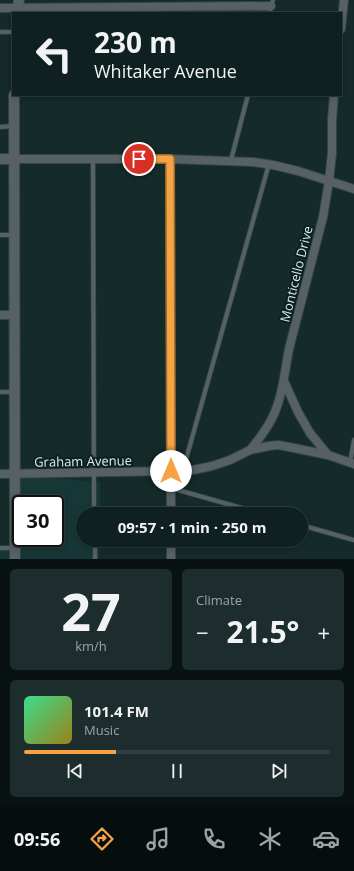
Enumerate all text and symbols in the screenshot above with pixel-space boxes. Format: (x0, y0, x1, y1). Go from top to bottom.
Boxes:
text: 230 m (94, 23, 177, 61)
icon: left (28, 28, 80, 80)
text: Whitaker Avenue (94, 59, 237, 83)
pin (122, 142, 156, 176)
icon: arrive (128, 148, 150, 170)
street label: Monticello Drive (275, 224, 317, 324)
position arrow (150, 450, 192, 492)
street label: Graham Avenue (34, 451, 132, 471)
speed limit sign: 30 (12, 495, 64, 547)
text: 09:57 · 1 min · 250 m (118, 517, 266, 537)
text: 27 (61, 575, 121, 646)
text: Climate (196, 591, 242, 609)
text: 21.5° (227, 611, 299, 652)
text: − (196, 617, 209, 647)
text: + (317, 617, 330, 647)
text: km/h (75, 637, 107, 655)
text: 101.4 FM (84, 701, 149, 721)
text: Music (84, 721, 119, 739)
icon: previous (64, 760, 86, 782)
icon: pause (166, 760, 188, 782)
icon: next (268, 760, 290, 782)
icon: directions (88, 825, 116, 853)
icon: music (144, 825, 172, 853)
icon: phone (200, 825, 228, 853)
icon: climate (256, 825, 284, 853)
icon: car (312, 825, 340, 853)
text: 09:56 (14, 827, 60, 851)

